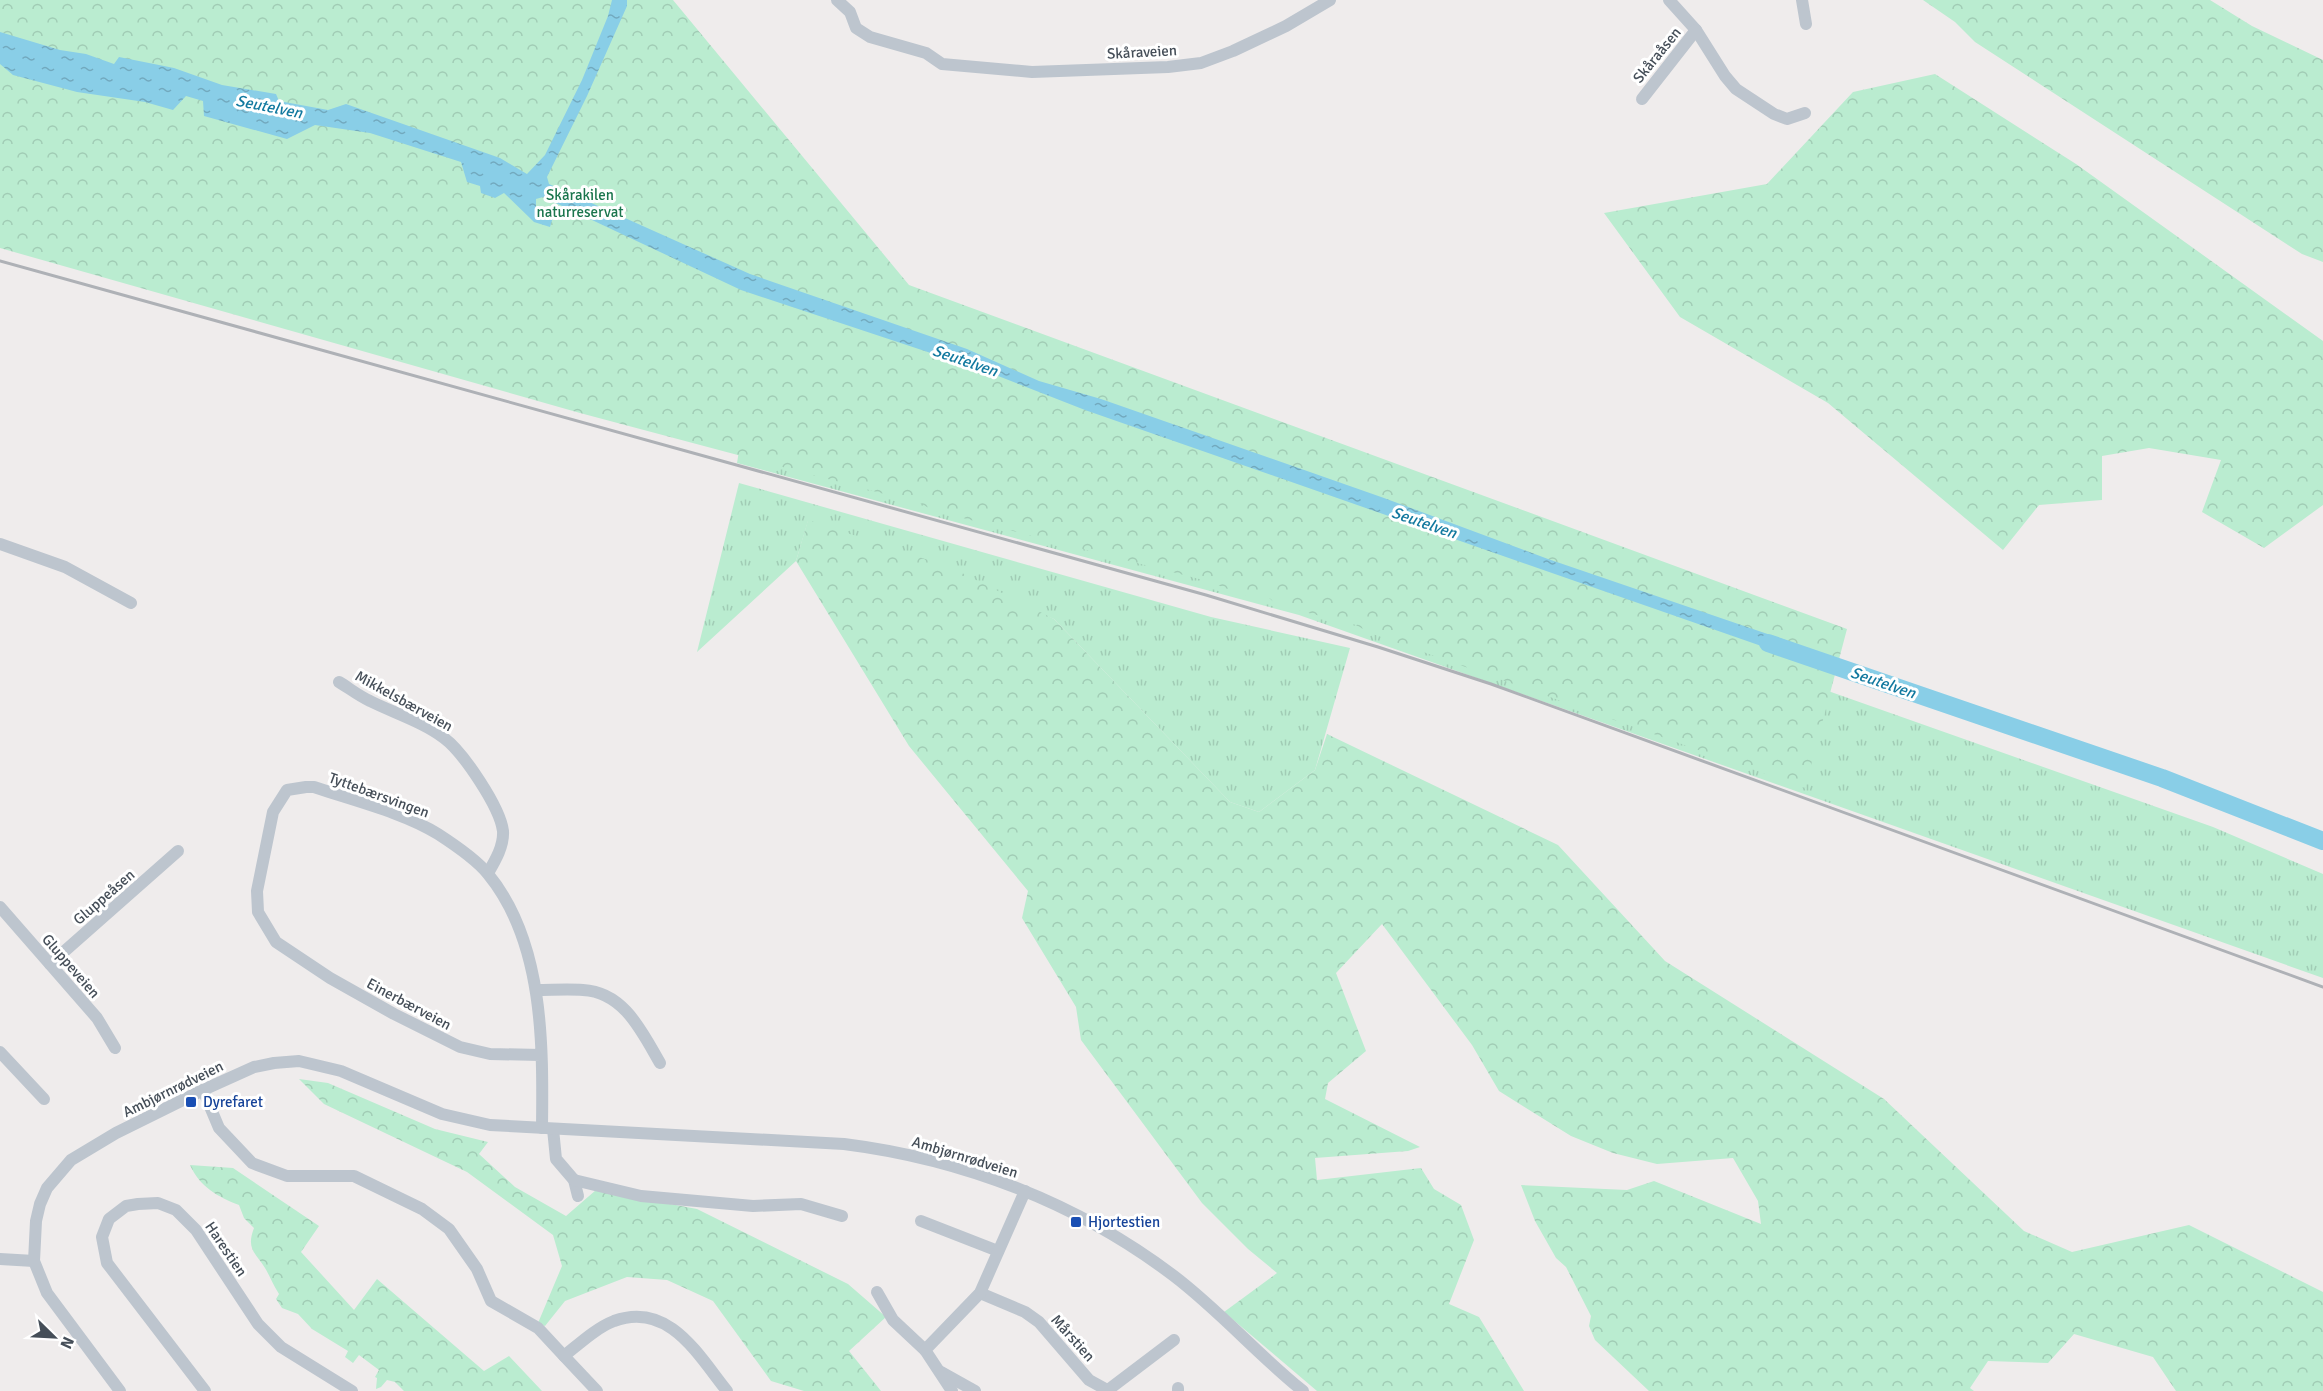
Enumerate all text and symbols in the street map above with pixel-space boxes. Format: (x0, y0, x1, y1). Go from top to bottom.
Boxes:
street label: Skåraåsen (1629, 24, 1685, 86)
street label: Skåraveien (1107, 41, 1177, 63)
water label: Seutelven (234, 91, 305, 123)
park label: Skårakilen naturreservat (537, 186, 623, 221)
water label: Seutelven (930, 341, 1001, 382)
water label: Seutelven (1389, 503, 1460, 544)
water label: Seutelven (1848, 663, 1919, 704)
street label: Mikkelsbærveien (352, 667, 456, 735)
street label: Tyttebærsvingen (326, 768, 432, 822)
street label: Gluppeåsen (70, 865, 138, 929)
street label: Gluppeveien (38, 930, 104, 1002)
street label: Einerbærveien (364, 974, 454, 1034)
street label: Ambjørnrødveien (120, 1057, 226, 1121)
place label: Dyrefaret (203, 1093, 263, 1111)
marker: Dyrefaret (184, 1095, 198, 1109)
street label: Ambjørnrødveien (910, 1132, 1020, 1182)
place label: Hjortestien (1088, 1213, 1160, 1231)
marker: Hjortestien (1069, 1215, 1083, 1229)
street label: Harestien (201, 1218, 251, 1280)
north arrow (24, 1307, 84, 1367)
street label: Mårstien (1047, 1311, 1099, 1365)
text: N (55, 1334, 78, 1352)

